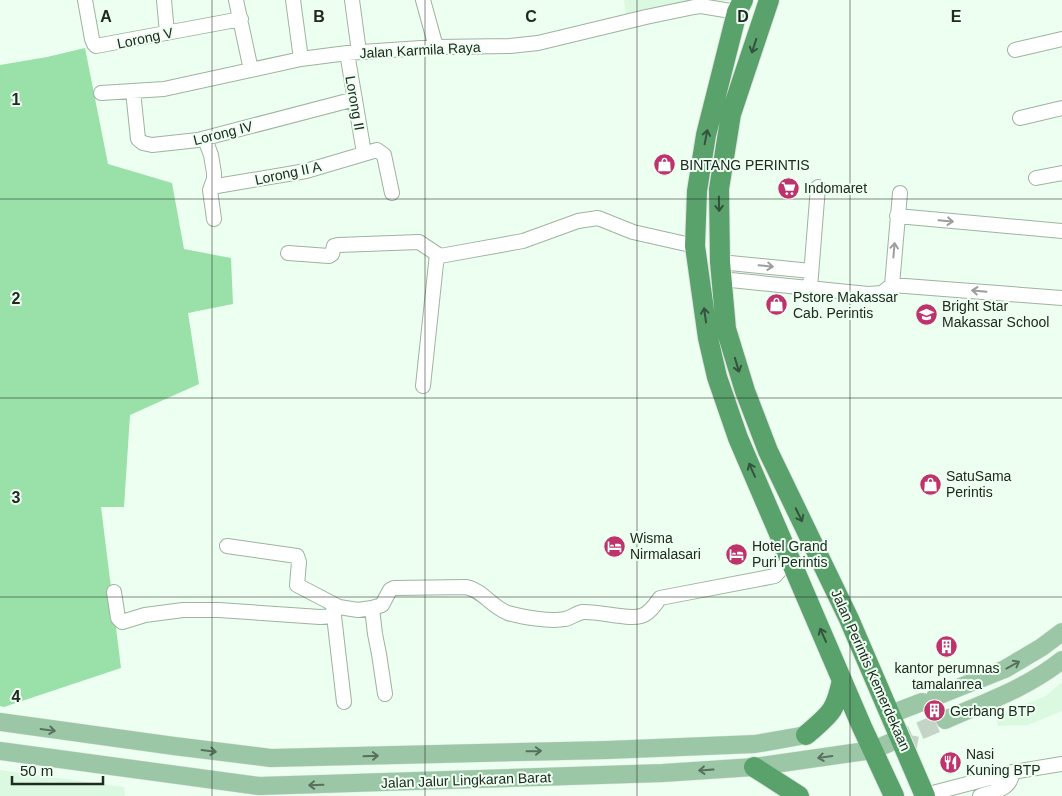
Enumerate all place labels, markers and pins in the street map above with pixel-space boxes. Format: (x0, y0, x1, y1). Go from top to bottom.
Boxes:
shop icon: BINTANG PERINTIS (652, 153, 676, 177)
place label: BINTANG PERINTIS (680, 157, 810, 173)
supermarket icon: Indomaret (776, 176, 800, 200)
place label: Indomaret (804, 180, 867, 196)
place label: Pstore Makassar Cab. Perintis (793, 289, 898, 321)
shop icon: Pstore Makassar Cab. Perintis (765, 293, 789, 317)
place label: Bright Star Makassar School (942, 298, 1049, 330)
school or university icon: Bright Star Makassar School (914, 302, 938, 326)
place label: SatuSama Perintis (946, 468, 1012, 500)
shop icon: SatuSama Perintis (918, 472, 942, 496)
place label: Wisma Nirmalasari (630, 530, 701, 562)
hotel icon: Wisma Nirmalasari (602, 534, 626, 558)
place label: Hotel Grand Puri Perintis (752, 538, 827, 570)
hotel icon: Hotel Grand Puri Perintis (724, 542, 748, 566)
building icon: kantor perumnas tamalanrea (935, 634, 959, 658)
place label: kantor perumnas tamalanrea (894, 660, 1000, 692)
building icon: Gerbang BTP (922, 699, 946, 723)
place label: Gerbang BTP (950, 703, 1036, 719)
place label: Nasi Kuning BTP (966, 746, 1041, 778)
restaurant icon: Nasi Kuning BTP (938, 750, 962, 774)

